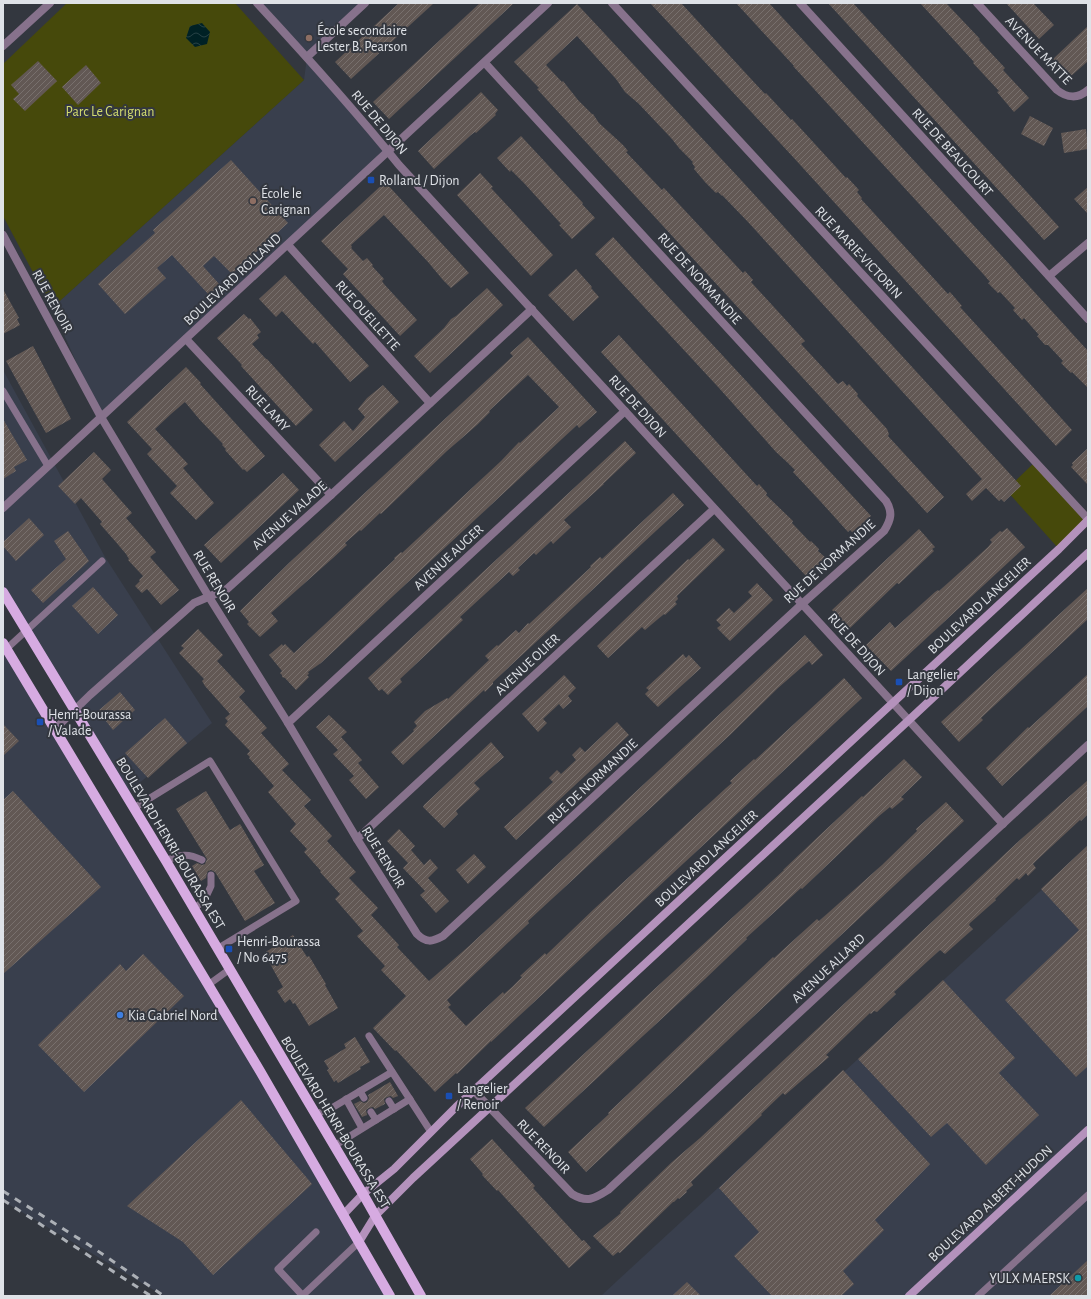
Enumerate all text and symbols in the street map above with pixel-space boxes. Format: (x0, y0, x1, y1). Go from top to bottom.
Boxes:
street label: AVENUE MATTE (1002, 14, 1074, 88)
place label: École secondaire Lester B. Pearson (317, 21, 407, 54)
marker: École secondaire Lester B. Pearson (304, 33, 314, 43)
street label: RUE DE DIJON (349, 88, 410, 157)
park label: Parc Le Carignan (66, 105, 154, 119)
street label: RUE DE BEAUCOURT (909, 106, 995, 200)
place label: Rolland / Dijon (379, 174, 460, 188)
marker: Rolland / Dijon (366, 175, 376, 185)
place label: École le Carignan (261, 184, 310, 217)
marker: École le Carignan (248, 196, 258, 206)
street label: RUE MARIE-VICTORIN (812, 204, 904, 301)
street label: RUE DE NORMANDIE (655, 230, 744, 327)
street label: BOULEVARD ROLLAND (181, 231, 284, 328)
street label: RUE RENOIR (29, 268, 75, 335)
street label: RUE OUELLETTE (332, 278, 402, 353)
street label: RUE DE DIJON (606, 373, 669, 441)
street label: RUE LAMY (242, 383, 292, 435)
street label: AVENUE VALADE (250, 479, 330, 553)
street label: RUE DE NORMANDIE (781, 517, 878, 606)
street label: AVENUE AUGER (411, 522, 486, 593)
street label: RUE RENOIR (190, 548, 238, 615)
street label: BOULEVARD LANGELIER (926, 554, 1034, 657)
street label: RUE DE DIJON (825, 611, 888, 679)
street label: AVENUE OLIER (493, 631, 563, 698)
place label: Langelier / Dijon (907, 668, 958, 698)
marker: Langelier / Dijon (894, 677, 904, 687)
place label: Henri-Bourassa / Valade (48, 708, 132, 738)
marker: Henri-Bourassa / Valade (35, 717, 45, 727)
street label: RUE DE NORMANDIE (545, 736, 641, 827)
street label: BOULEVARD HENRI-BOURASSA EST (113, 755, 227, 932)
street label: BOULEVARD LANGELIER (653, 807, 761, 910)
street label: RUE RENOIR (359, 824, 408, 891)
street label: AVENUE ALLARD (789, 931, 868, 1006)
place label: Henri-Bourassa / No 6475 (237, 935, 321, 965)
marker: Henri-Bourassa / No 6475 (224, 944, 234, 954)
place label: Kia Gabriel Nord (128, 1009, 218, 1023)
marker: Kia Gabriel Nord (115, 1010, 125, 1020)
street label: BOULEVARD HENRI-BOURASSA EST (278, 1034, 392, 1211)
place label: Langelier / Renoir (457, 1082, 508, 1112)
marker: Langelier / Renoir (444, 1091, 454, 1101)
street label: RUE RENOIR (514, 1117, 573, 1177)
street label: BOULEVARD ALBERT-HUDON (926, 1143, 1055, 1265)
place label: YULX MAERSK (989, 1272, 1070, 1286)
marker: YULX MAERSK (1073, 1273, 1083, 1283)

